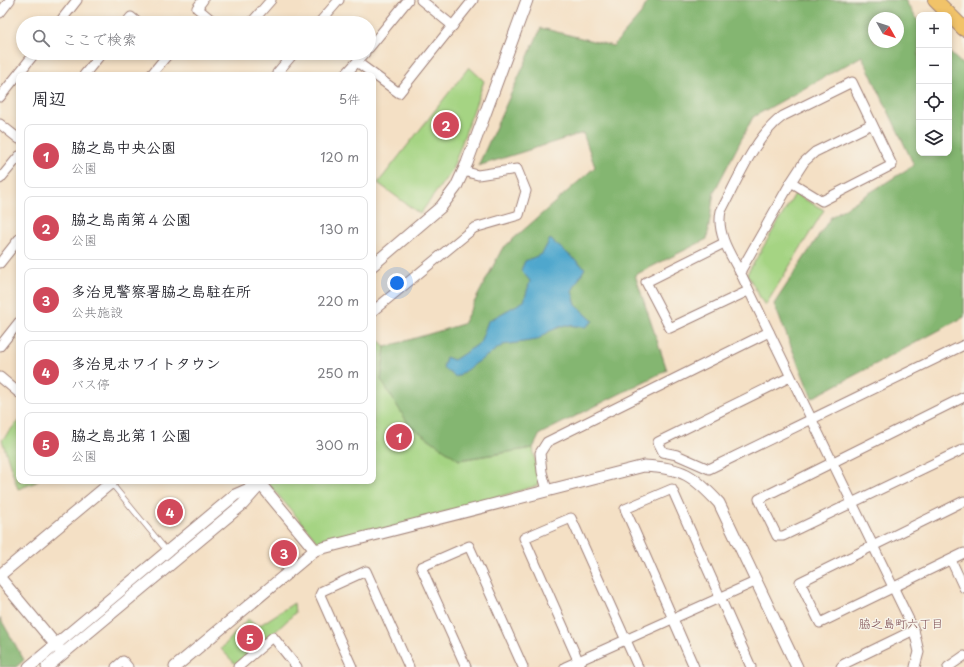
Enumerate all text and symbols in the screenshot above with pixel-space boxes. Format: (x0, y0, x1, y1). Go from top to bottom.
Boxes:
north arrow (868, 12, 904, 48)
map controls (916, 12, 952, 156)
button: + (916, 12, 952, 48)
search box (16, 16, 376, 60)
icon: search (30, 27, 52, 49)
text: ここで検索 (62, 27, 137, 50)
button: − (916, 48, 952, 84)
button: locate (916, 84, 952, 120)
text: 周辺 (32, 85, 66, 111)
text: 5件 (339, 89, 360, 108)
pin: 2 (433, 110, 459, 140)
button: layers (916, 120, 952, 156)
text: 脇之島中央公園 (71, 135, 176, 158)
text: 1 (43, 147, 49, 166)
text: 120 m (320, 147, 359, 166)
text: 公園 (71, 158, 97, 177)
text: 脇之島南第４公園 (71, 207, 191, 230)
text: 2 (41, 219, 51, 238)
text: 130 m (320, 219, 359, 238)
text: 公園 (71, 230, 97, 249)
your location (387, 273, 407, 293)
text: 多治見警察署脇之島駐在所 (71, 279, 251, 302)
text: 3 (42, 291, 50, 310)
text: 220 m (317, 291, 359, 310)
text: 公共施設 (71, 302, 123, 321)
text: 多治見ホワイトタウン (71, 351, 221, 374)
text: 4 (42, 363, 50, 382)
text: 250 m (317, 363, 359, 382)
text: バス停 (71, 374, 110, 393)
pin: 1 (386, 422, 412, 452)
text: 脇之島北第１公園 (71, 423, 191, 446)
text: 5 (42, 435, 50, 454)
text: 300 m (315, 435, 359, 454)
text: 公園 (71, 446, 97, 465)
pin: 4 (157, 497, 183, 527)
pin: 3 (271, 538, 297, 568)
district label: 脇之島町六丁目 (859, 614, 943, 632)
pin: 5 (237, 623, 263, 653)

